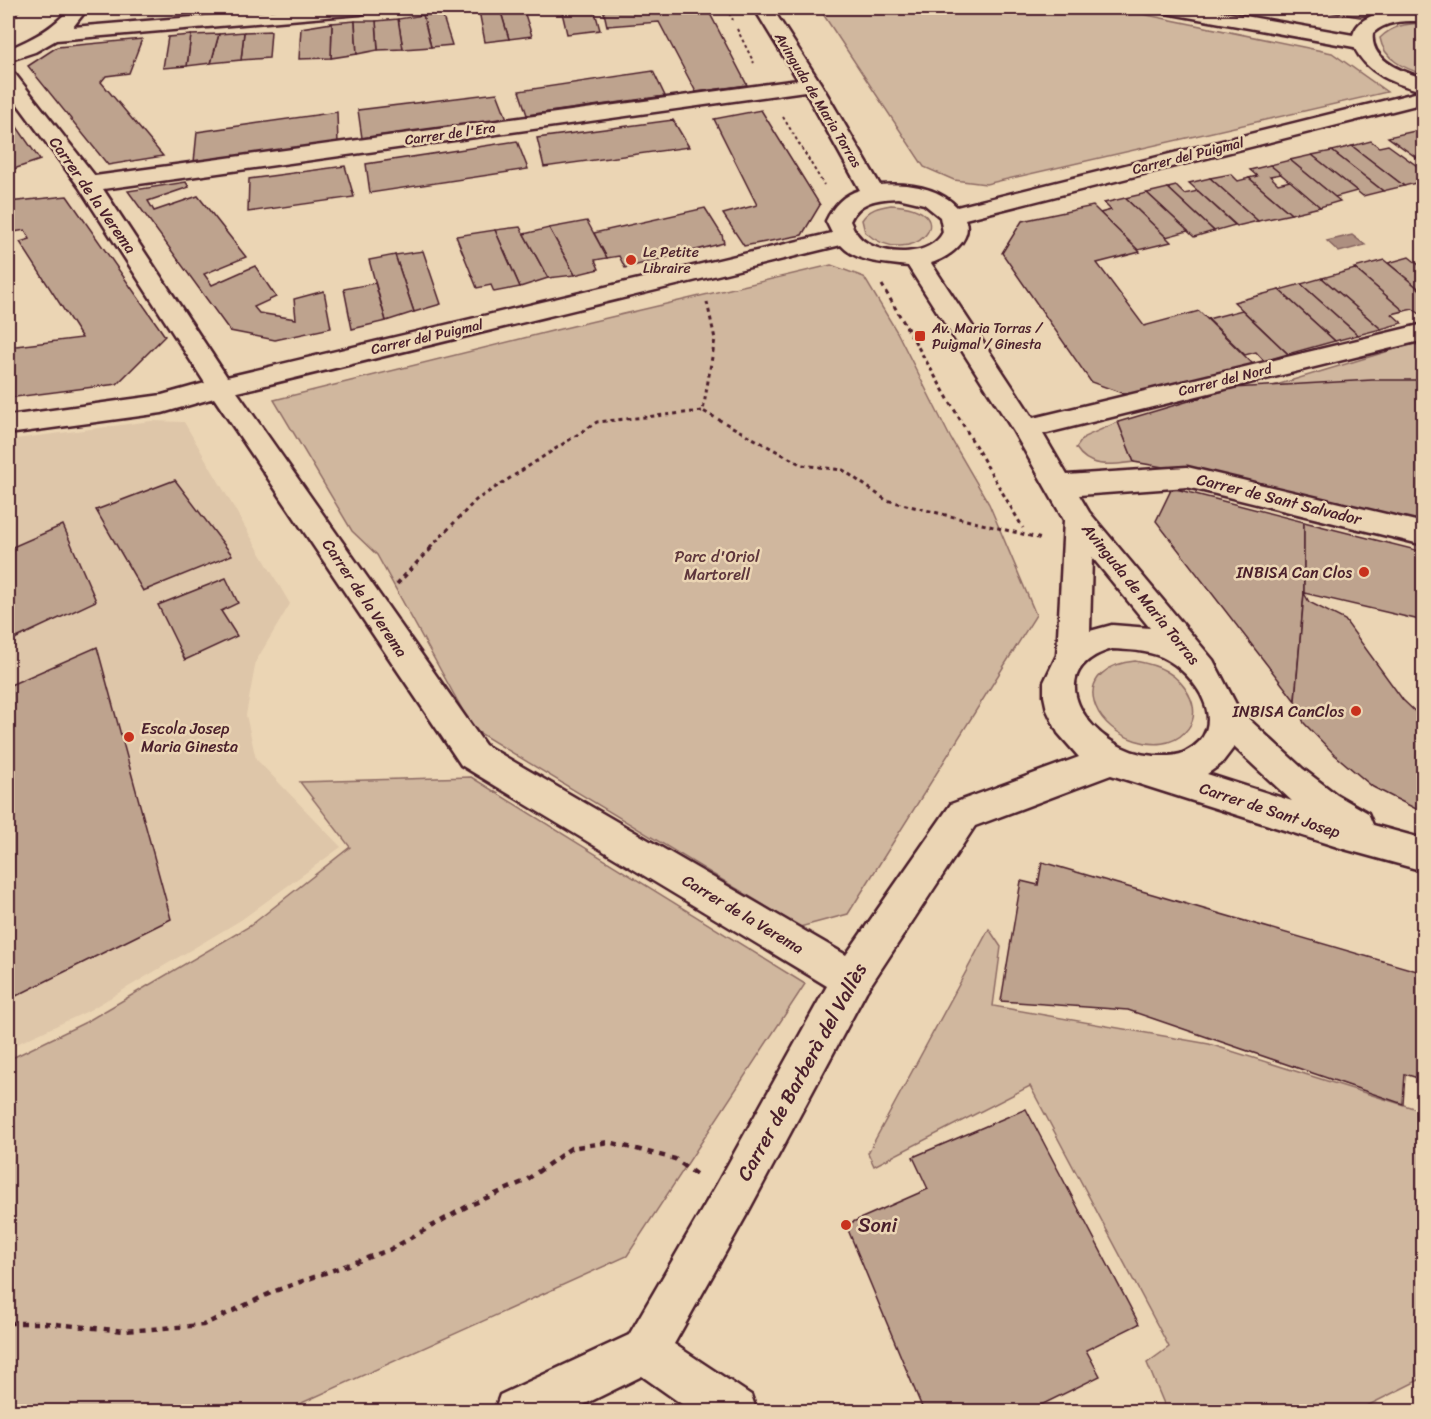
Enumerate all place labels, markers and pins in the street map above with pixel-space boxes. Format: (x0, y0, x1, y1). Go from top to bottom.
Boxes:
place label: Le Petite Libraire (643, 240, 699, 281)
marker: Le Petite Libraire (624, 253, 638, 267)
place label: Av. Maria Torras / Puigmal / Ginesta (931, 316, 1044, 357)
marker: Av. Maria Torras / Puigmal / Ginesta (913, 329, 927, 343)
place label: INBISA Can Clos (1235, 558, 1352, 587)
marker: INBISA Can Clos (1357, 565, 1371, 579)
place label: INBISA CanClos (1231, 697, 1344, 726)
marker: INBISA CanClos (1349, 704, 1363, 718)
place label: Escola Josep Maria Ginesta (141, 714, 238, 761)
marker: Escola Josep Maria Ginesta (122, 730, 136, 744)
place label: Soni (858, 1208, 898, 1243)
marker: Soni (839, 1218, 853, 1232)

